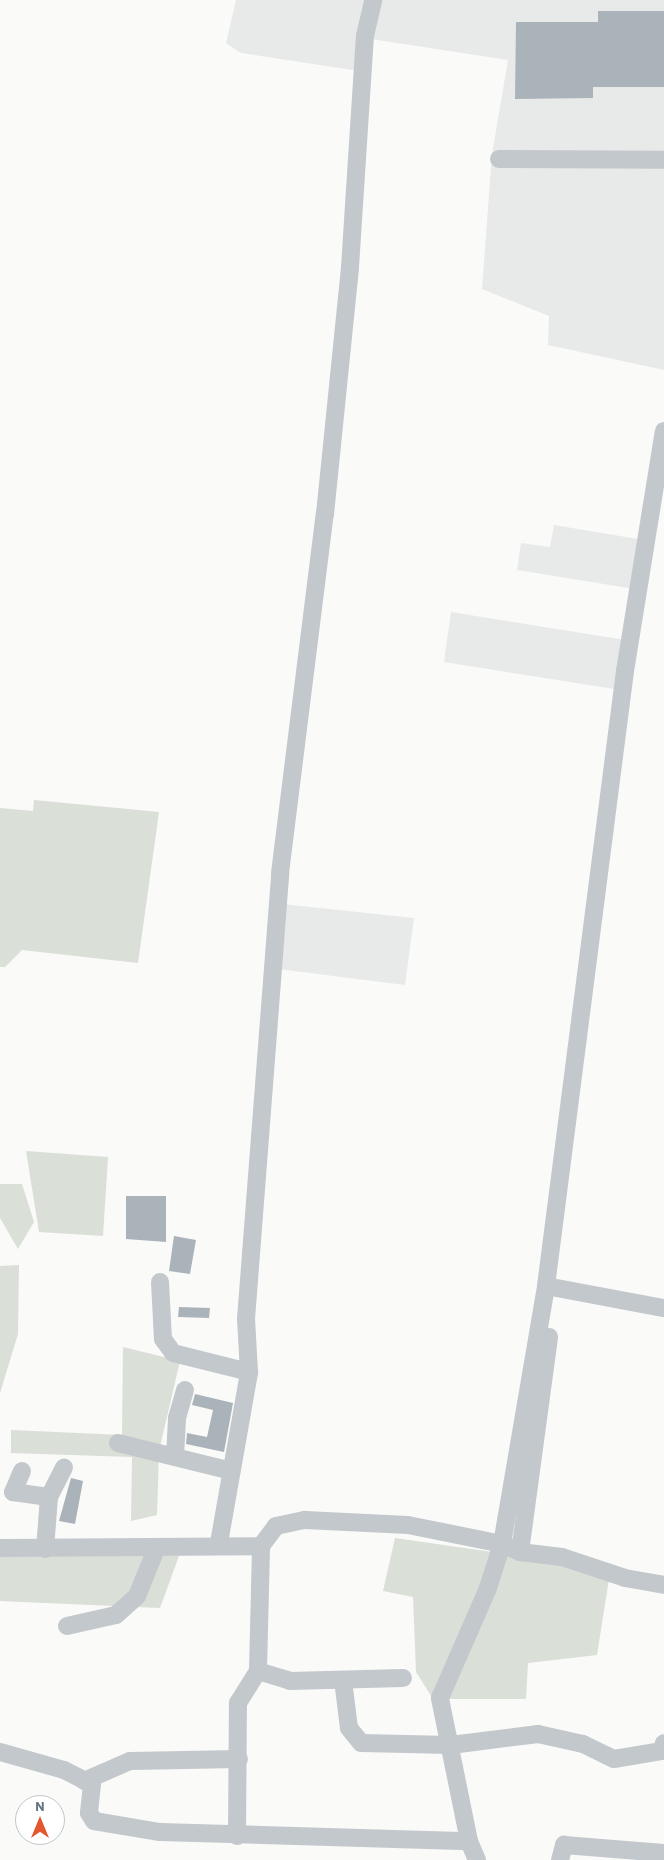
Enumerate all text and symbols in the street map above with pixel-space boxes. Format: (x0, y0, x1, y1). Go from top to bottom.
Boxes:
north arrow (15, 1795, 65, 1845)
text: N (35, 1797, 45, 1814)

